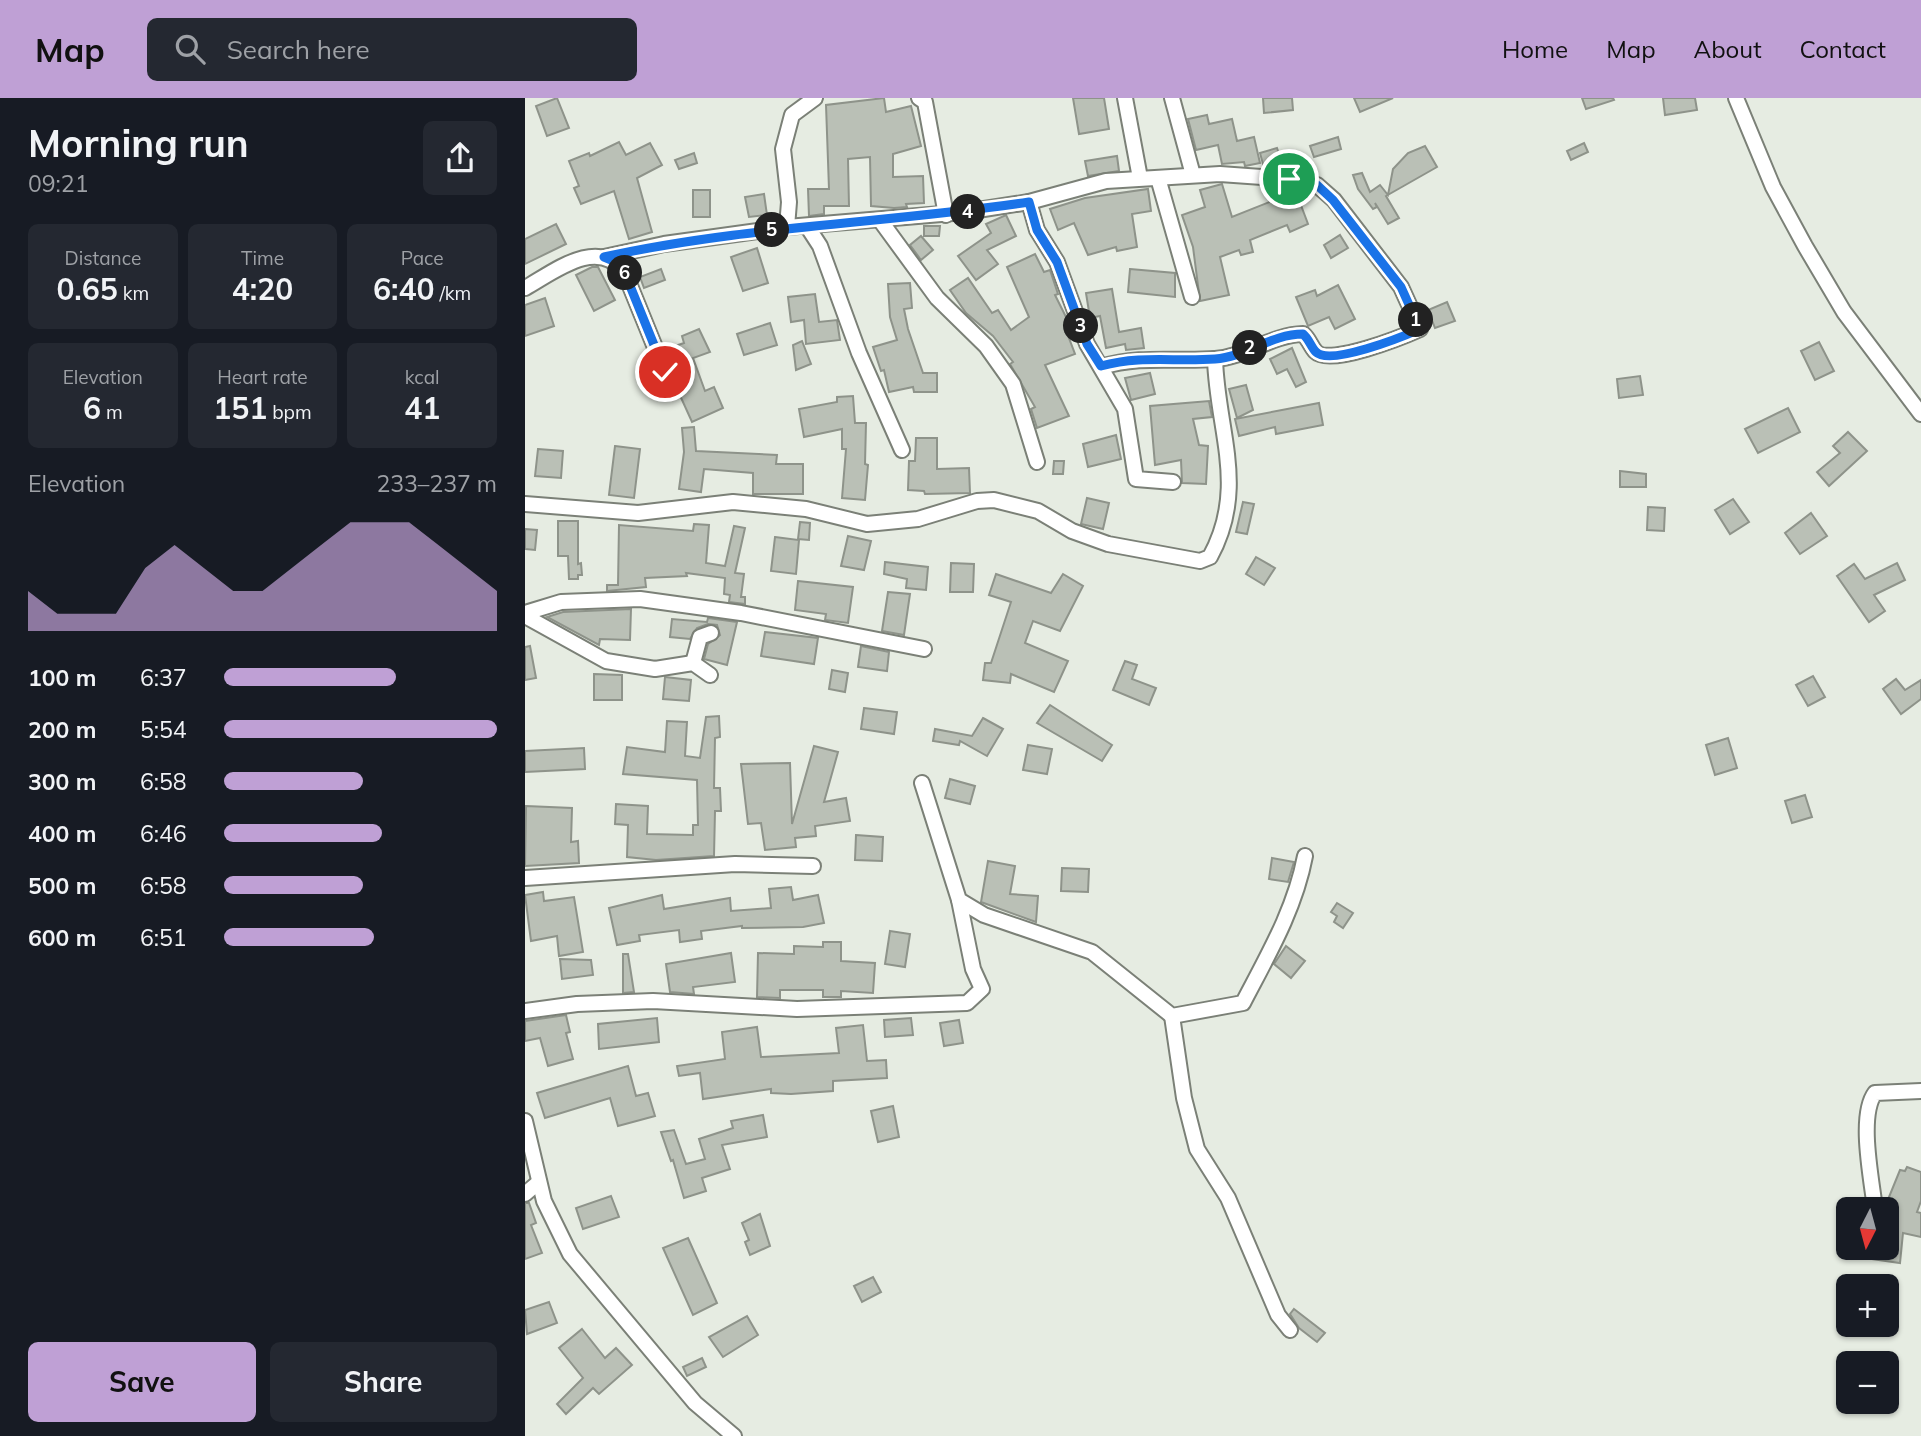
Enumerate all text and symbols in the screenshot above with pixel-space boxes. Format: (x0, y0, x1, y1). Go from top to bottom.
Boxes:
search box (147, 18, 637, 81)
text: Map (35, 29, 105, 70)
icon: search (171, 30, 209, 68)
text: Search here (227, 33, 370, 66)
text: Home (1502, 34, 1568, 64)
text: Map (1606, 34, 1656, 64)
text: About (1694, 34, 1762, 64)
text: Contact (1800, 34, 1886, 64)
text: Morning run (28, 119, 249, 167)
button: share (423, 121, 497, 195)
pin (1259, 149, 1319, 209)
icon: arrive (1270, 160, 1308, 198)
text: 09:21 (28, 169, 88, 198)
pin: 4 (951, 194, 985, 230)
text: 4 (962, 199, 973, 223)
pin: 5 (755, 212, 789, 248)
text: 5 (766, 217, 777, 241)
text: Distance (64, 246, 141, 270)
text: Time (241, 246, 284, 270)
text: Pace (401, 246, 444, 270)
pin: 6 (607, 256, 643, 290)
text: 6 (619, 260, 630, 284)
text: 0.65 (56, 270, 118, 308)
text: 4:20 (232, 270, 293, 308)
text: 6:40 (373, 270, 434, 308)
text: km (118, 281, 149, 305)
text: /km (434, 281, 471, 305)
pin: 1 (1399, 302, 1433, 338)
text: 1 (1410, 307, 1421, 331)
pin: 3 (1063, 308, 1099, 344)
text: 3 (1075, 313, 1086, 337)
pin: 2 (1233, 330, 1267, 366)
text: 2 (1244, 335, 1255, 359)
pin (635, 342, 695, 402)
icon: check (646, 353, 684, 391)
text: Elevation (63, 365, 143, 389)
text: Heart rate (217, 365, 308, 389)
text: kcal (405, 365, 440, 389)
text: 6 (83, 389, 101, 427)
text: 151 (213, 389, 267, 427)
text: 41 (404, 389, 440, 427)
text: m (101, 400, 123, 424)
text: bpm (267, 400, 312, 424)
text: Elevation (28, 469, 125, 498)
text: 233–237 m (376, 469, 497, 498)
text: 100 m (28, 663, 96, 692)
text: 6:37 (140, 663, 187, 692)
text: 200 m (28, 715, 96, 744)
text: 5:54 (140, 715, 187, 744)
text: 300 m (28, 767, 96, 796)
text: 6:58 (140, 767, 187, 796)
text: 400 m (28, 819, 96, 848)
text: 6:46 (140, 819, 187, 848)
text: 500 m (28, 871, 96, 900)
text: 6:58 (140, 871, 187, 900)
text: 600 m (28, 923, 96, 952)
text: 6:51 (140, 923, 187, 952)
north arrow (1836, 1197, 1899, 1260)
map controls (1836, 1197, 1899, 1414)
button: + (1836, 1274, 1899, 1337)
button: Save (28, 1342, 256, 1422)
button: Share (270, 1342, 497, 1422)
button: − (1836, 1351, 1899, 1414)

